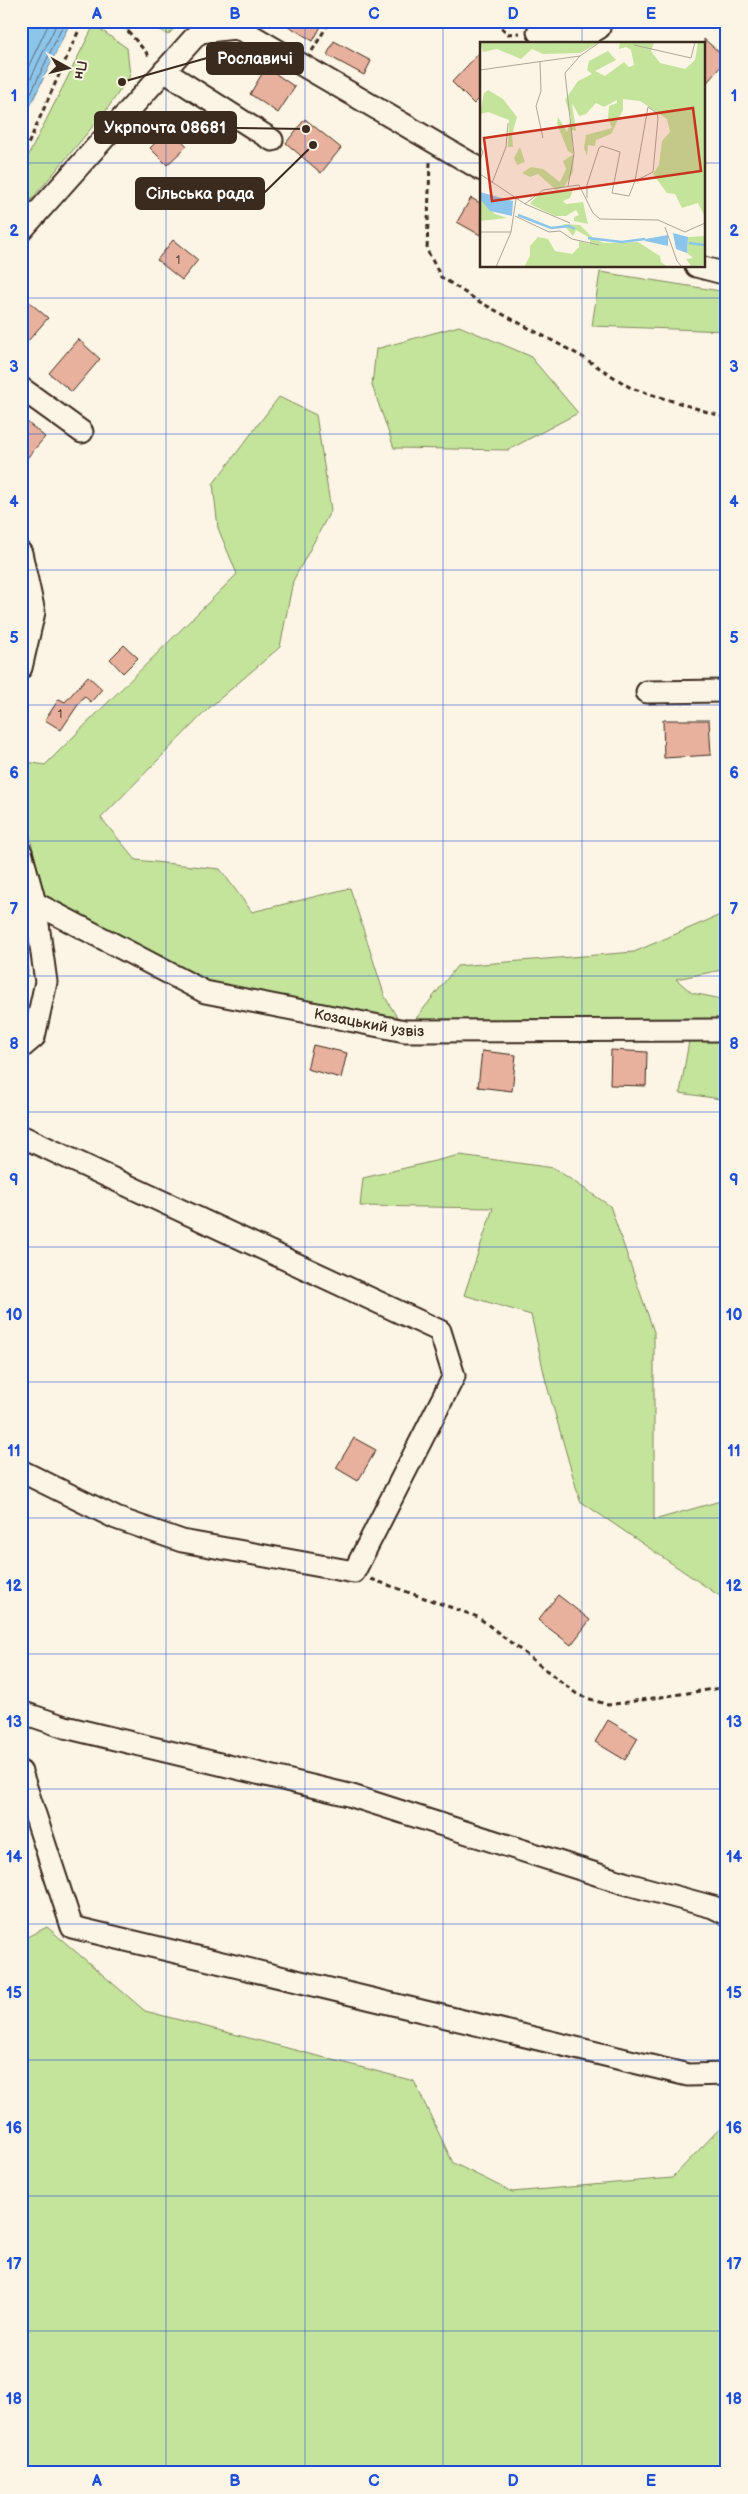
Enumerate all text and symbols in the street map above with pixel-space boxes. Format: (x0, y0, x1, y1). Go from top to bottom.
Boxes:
text: A (91, 5, 102, 24)
text: B (229, 5, 241, 24)
text: C (368, 5, 380, 24)
text: D (507, 5, 519, 24)
text: E (646, 5, 656, 24)
north arrow (42, 42, 92, 92)
inset map (480, 42, 706, 268)
callout: Рославичі (207, 43, 303, 74)
text: Рославичі (217, 50, 293, 69)
text: Пн (71, 59, 90, 80)
text: 1 (11, 87, 17, 106)
text: 1 (731, 87, 737, 106)
callout: Укрпочта 08681 (95, 112, 236, 143)
text: Укрпочта 08681 (104, 119, 226, 138)
callout: Сільська рада (136, 178, 264, 209)
text: Сільська рада (146, 185, 255, 204)
text: 2 (9, 222, 19, 241)
text: 2 (729, 222, 739, 241)
house number: 1 (176, 253, 180, 268)
text: 3 (9, 358, 19, 377)
text: 3 (729, 358, 739, 377)
text: 4 (9, 493, 19, 512)
text: 4 (729, 493, 739, 512)
text: 5 (9, 629, 19, 648)
text: 5 (729, 629, 739, 648)
house number: 1 (58, 707, 62, 722)
text: 6 (9, 764, 19, 783)
text: 6 (729, 764, 739, 783)
text: 7 (10, 900, 19, 919)
text: 7 (730, 900, 739, 919)
street label: Козацький узвіз (312, 1004, 424, 1040)
text: 8 (9, 1035, 19, 1054)
text: 8 (729, 1035, 739, 1054)
text: 9 (9, 1171, 19, 1190)
text: 9 (729, 1171, 739, 1190)
text: 10 (6, 1306, 22, 1325)
text: 10 (726, 1306, 742, 1325)
text: 11 (7, 1442, 21, 1461)
text: 11 (727, 1442, 741, 1461)
text: 12 (6, 1577, 23, 1596)
text: 12 (726, 1577, 743, 1596)
text: 13 (6, 1713, 22, 1732)
text: 13 (726, 1713, 742, 1732)
text: 14 (6, 1848, 23, 1867)
text: 14 (726, 1848, 743, 1867)
text: 15 (6, 1984, 22, 2003)
text: 15 (726, 1984, 742, 2003)
text: 16 (6, 2119, 23, 2138)
text: 16 (726, 2119, 743, 2138)
text: 17 (6, 2255, 22, 2274)
text: 17 (726, 2255, 742, 2274)
text: 18 (6, 2390, 22, 2409)
text: 18 (726, 2390, 742, 2409)
text: A (91, 2472, 102, 2491)
text: B (229, 2472, 241, 2491)
text: C (368, 2472, 380, 2491)
text: D (507, 2472, 519, 2491)
text: E (646, 2472, 656, 2491)

